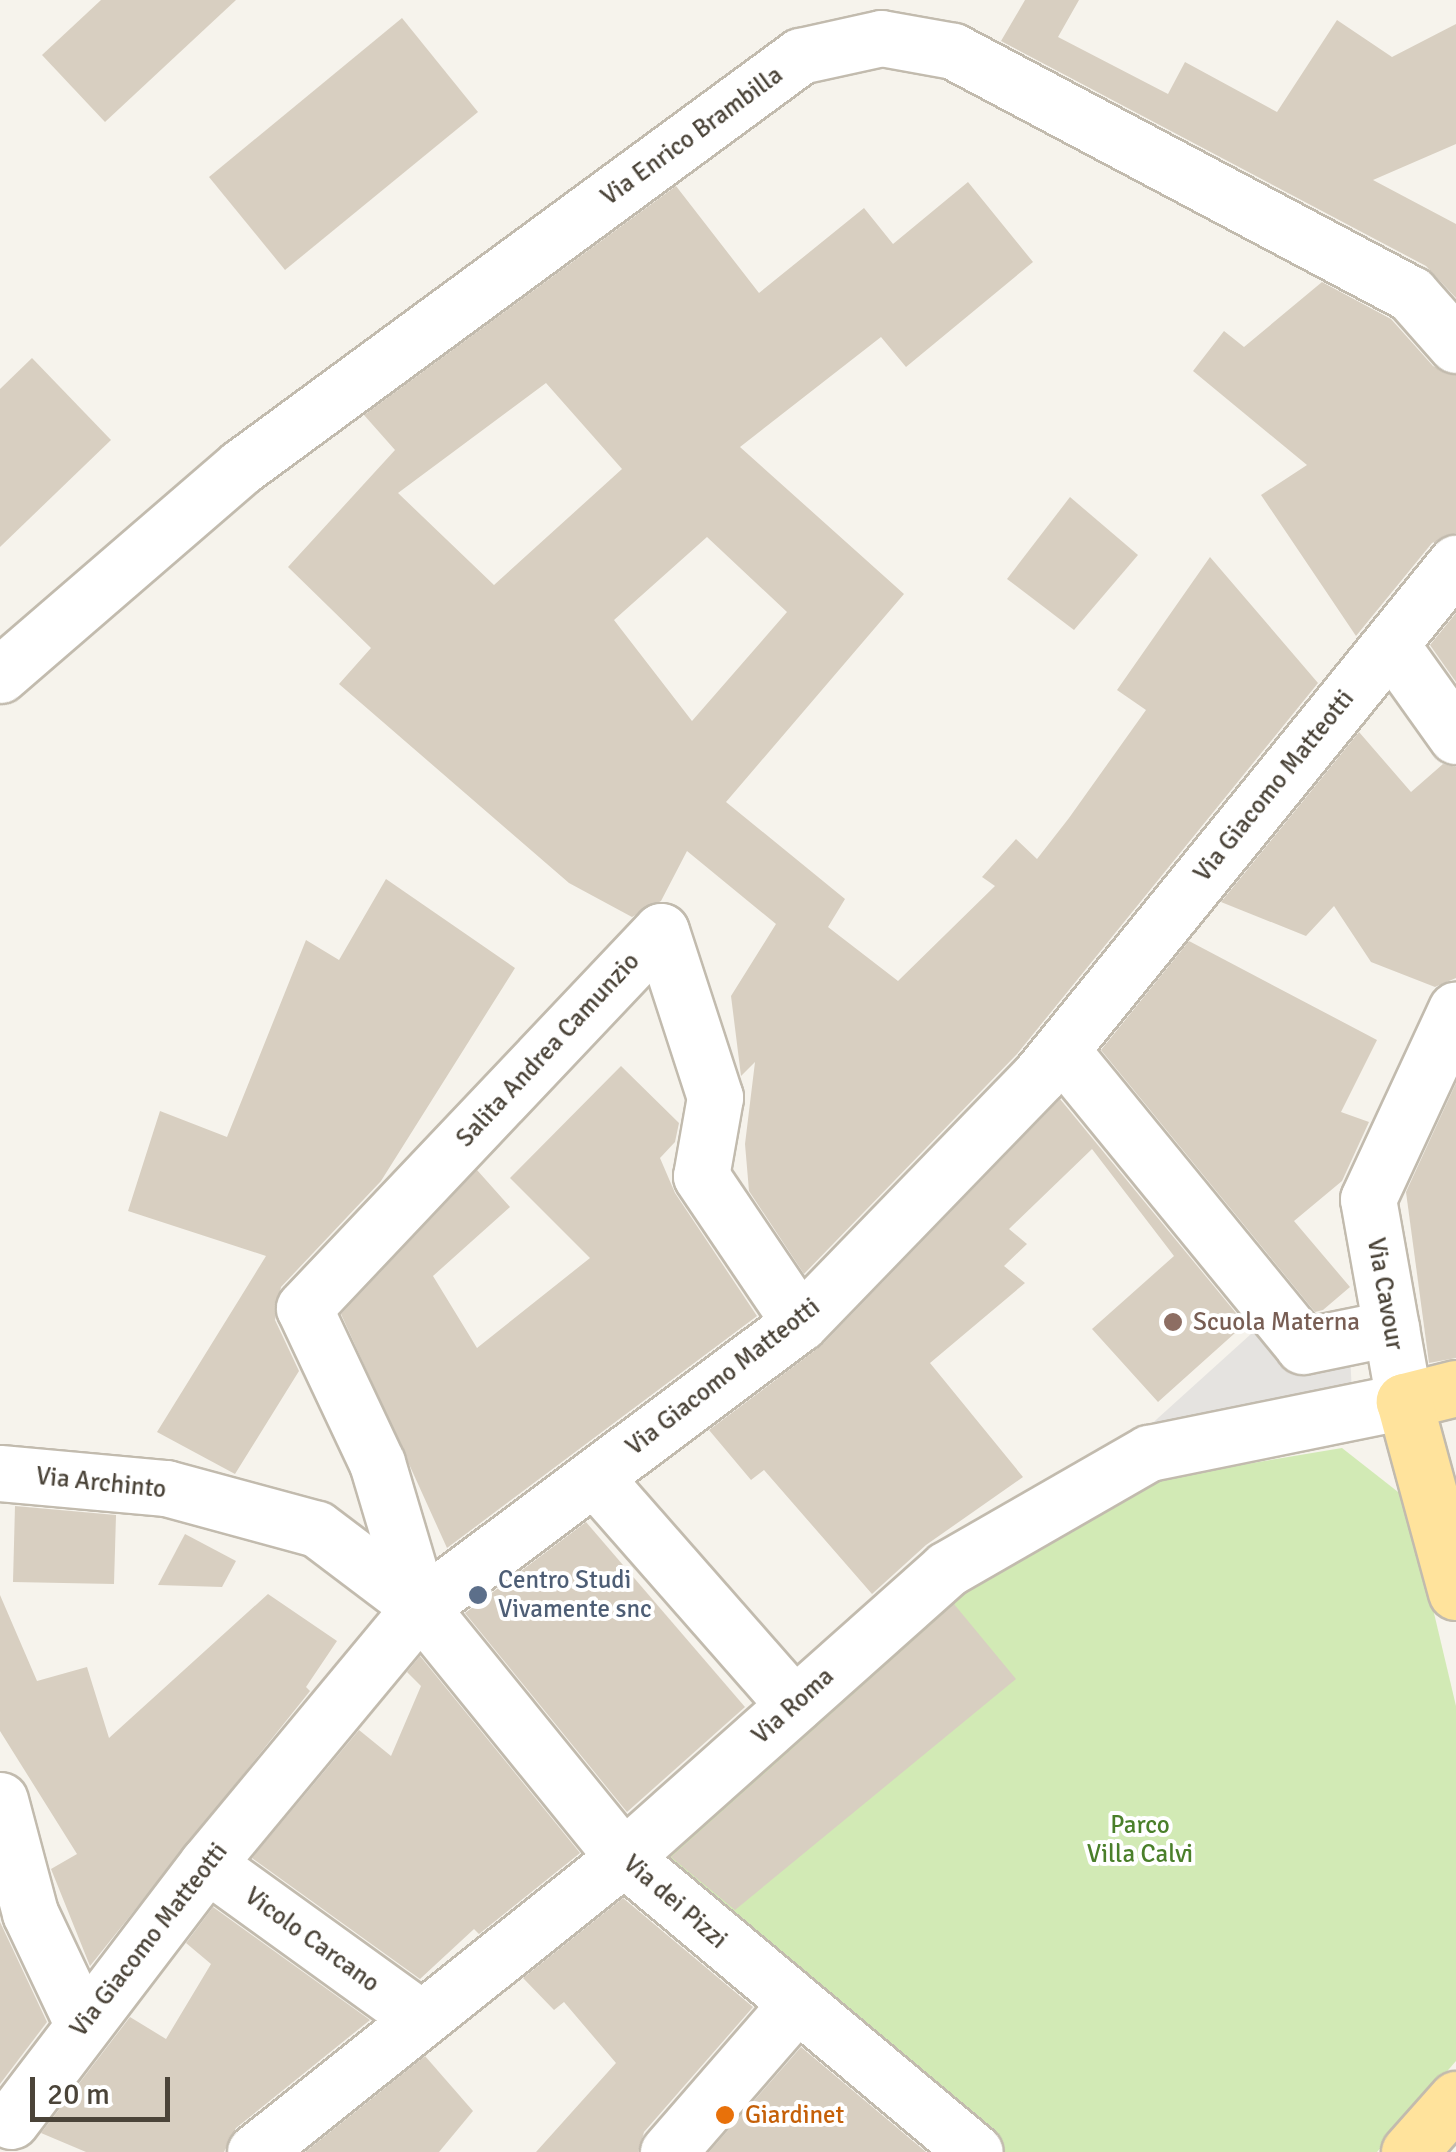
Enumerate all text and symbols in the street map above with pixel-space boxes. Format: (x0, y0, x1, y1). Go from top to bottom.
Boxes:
street label: Via Enrico Brambilla (595, 60, 789, 212)
street label: Via Giacomo Matteotti (1188, 684, 1360, 888)
street label: Salita Andrea Camunzio (450, 947, 646, 1153)
street label: Via Cavour (1360, 1236, 1410, 1352)
street label: Via Giacomo Matteotti (620, 1292, 826, 1462)
place label: Scuola Materna (1193, 1307, 1360, 1337)
marker: Scuola Materna (1162, 1311, 1184, 1333)
street label: Via Archinto (34, 1461, 168, 1505)
place label: Centro Studi Vivamente snc (498, 1566, 652, 1625)
marker: Centro Studi Vivamente snc (467, 1584, 489, 1606)
street label: Via Roma (746, 1662, 840, 1750)
park label: Parco Villa Calvi (1087, 1811, 1193, 1870)
street label: Via Giacomo Matteotti (64, 1837, 234, 2043)
street label: Via dei Pizzi (617, 1849, 733, 1955)
street label: Vicolo Carcano (239, 1881, 385, 1999)
scale bar (35, 2057, 175, 2119)
text: 20 m (47, 2076, 110, 2113)
place label: Giardinet (745, 2100, 844, 2130)
marker: Giardinet (714, 2104, 736, 2126)

